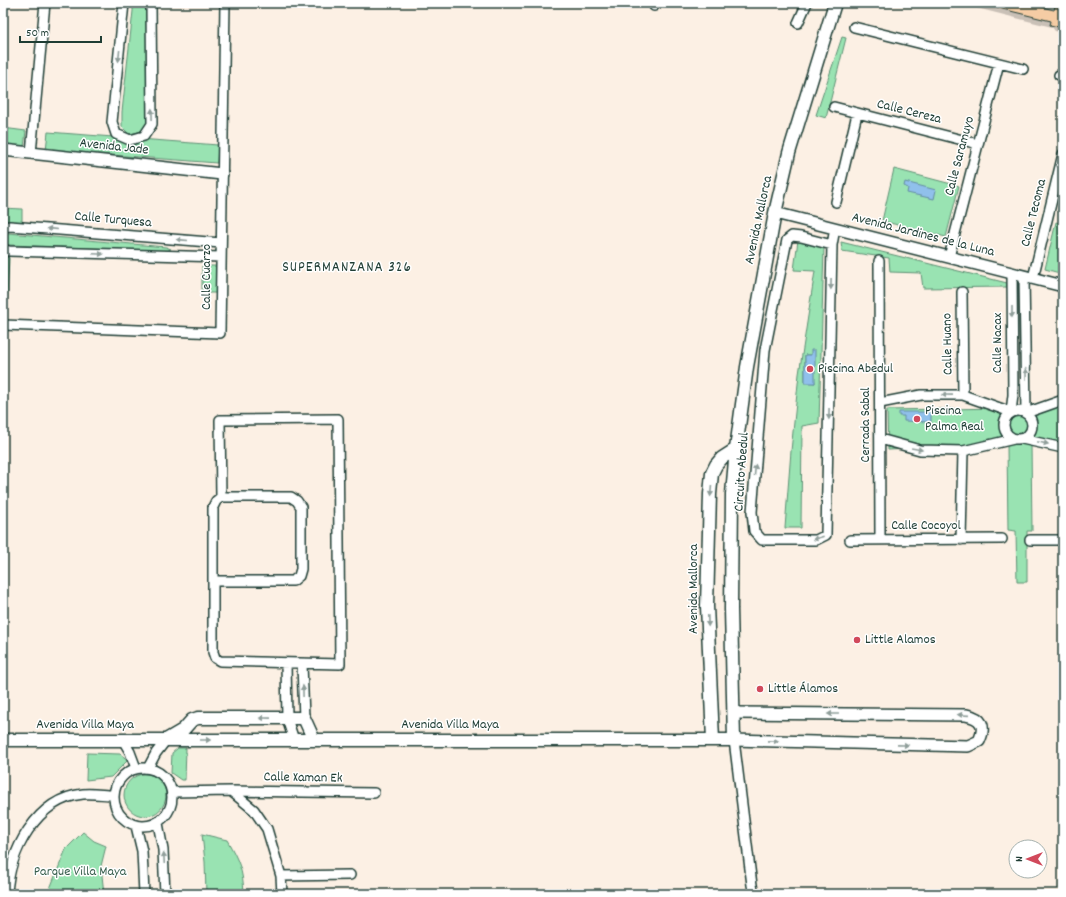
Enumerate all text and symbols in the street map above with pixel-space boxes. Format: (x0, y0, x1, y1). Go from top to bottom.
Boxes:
scale bar (20, 18, 101, 44)
text: 50 m (26, 25, 49, 42)
one-way arrow (115, 50, 122, 62)
street label: Calle Cereza (875, 94, 944, 130)
one-way arrow (149, 107, 155, 120)
street label: Calle Saramuyo (940, 114, 980, 198)
street label: Avenida Jade (78, 133, 150, 161)
street label: Avenida Mallorca (740, 173, 778, 266)
street label: Calle Tecoma (1016, 177, 1052, 249)
street label: Calle Turquesa (74, 207, 153, 233)
street label: Avenida Jardines de la Luna (849, 208, 997, 263)
one-way arrow (46, 226, 58, 233)
one-way arrow (176, 237, 188, 244)
street label: Calle Cuarzo (197, 244, 217, 310)
one-way arrow (92, 251, 105, 257)
district label: SUPERMANZANA 326 (282, 257, 412, 279)
one-way arrow (828, 278, 834, 291)
one-way arrow (1009, 306, 1015, 319)
street label: Calle Huano (937, 313, 959, 375)
street label: Calle Nacax (988, 313, 1008, 373)
place label: Piscina Abedul (818, 359, 894, 379)
marker: Piscina Abedul (805, 364, 815, 374)
one-way arrow (1023, 368, 1030, 380)
street label: Cerrada Sabal (856, 387, 876, 463)
one-way arrow (940, 392, 953, 398)
place label: Piscina Palma Real (925, 401, 984, 437)
one-way arrow (825, 408, 832, 420)
marker: Piscina Palma Real (912, 414, 922, 424)
street label: Circuito Abedul (729, 431, 755, 512)
one-way arrow (1036, 441, 1049, 447)
one-way arrow (911, 446, 924, 452)
one-way arrow (752, 464, 759, 476)
one-way arrow (707, 485, 714, 497)
street label: Calle Cocoyol (891, 516, 962, 536)
one-way arrow (812, 535, 824, 541)
street label: Avenida Mallorca (684, 544, 704, 634)
one-way arrow (705, 615, 711, 628)
place label: Little Alamos (865, 630, 936, 650)
marker: Little Alamos (852, 635, 862, 645)
place label: Little Álamos (768, 679, 838, 699)
one-way arrow (300, 684, 306, 697)
marker: Little Álamos (755, 684, 765, 694)
one-way arrow (826, 711, 839, 717)
one-way arrow (957, 712, 969, 719)
street label: Avenida Villa Maya (36, 715, 134, 735)
one-way arrow (259, 715, 271, 722)
street label: Avenida Villa Maya (401, 715, 499, 735)
one-way arrow (199, 737, 212, 743)
one-way arrow (767, 738, 779, 745)
one-way arrow (897, 742, 910, 748)
street label: Calle Xaman Ek (263, 767, 343, 789)
north arrow (1008, 839, 1048, 879)
one-way arrow (160, 852, 167, 864)
text: N (1012, 856, 1028, 862)
park label: Parque Villa Maya (34, 862, 127, 882)

